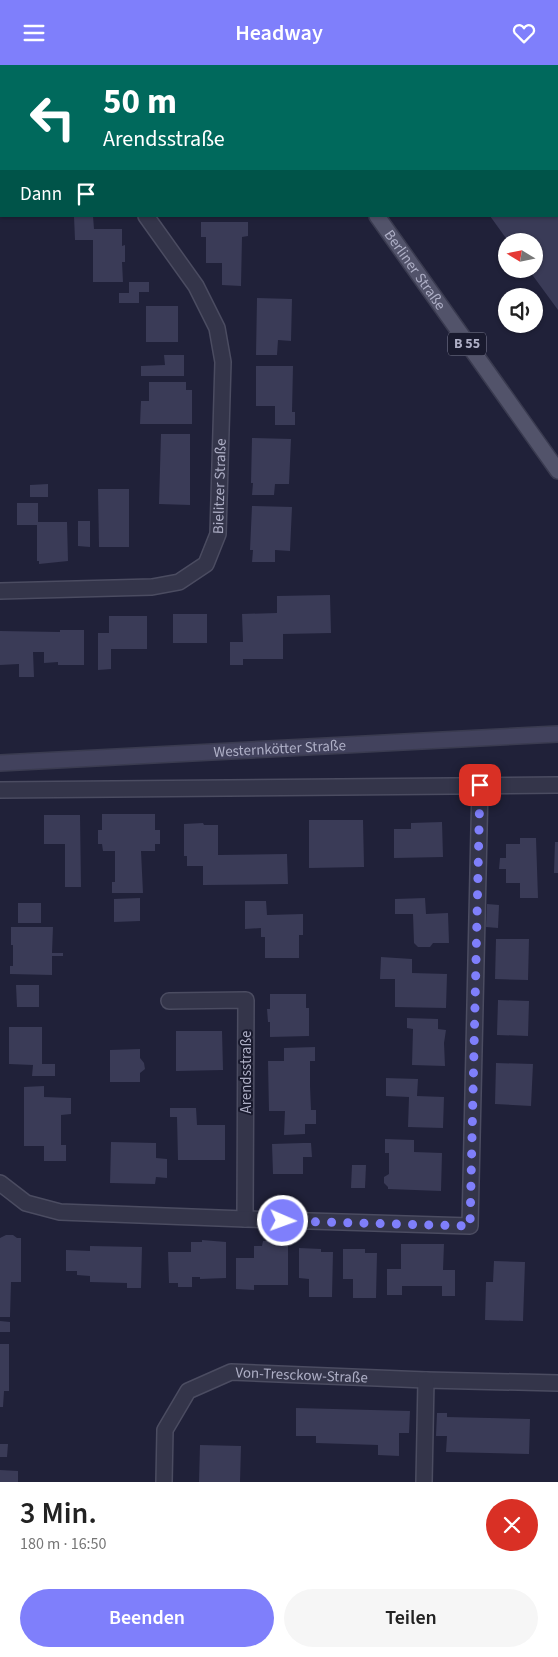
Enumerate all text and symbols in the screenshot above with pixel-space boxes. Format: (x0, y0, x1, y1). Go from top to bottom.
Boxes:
text: Headway (235, 17, 323, 49)
icon: menu (20, 19, 48, 47)
icon: heart (510, 19, 538, 47)
text: 50 m (103, 77, 177, 127)
icon: left (20, 85, 85, 150)
text: Arendsstraße (103, 123, 225, 155)
icon: arrive (72, 180, 100, 208)
text: Dann (20, 181, 62, 208)
street label: Berliner Straße (379, 225, 451, 314)
north arrow (498, 233, 542, 277)
map controls (498, 233, 543, 333)
button: sound (498, 288, 543, 333)
road number: B 55 (448, 333, 486, 355)
street label: Bielitzer Straße (207, 438, 231, 534)
street label: Westernkötter Straße (213, 735, 346, 762)
pin (459, 764, 501, 806)
icon: arrive (466, 771, 494, 799)
street label: Arendsstraße (236, 1030, 257, 1114)
position arrow (256, 1194, 308, 1246)
street label: Von-Tresckow-Straße (235, 1362, 368, 1388)
text: 3 Min. (20, 1492, 97, 1535)
button: close (486, 1499, 538, 1551)
text: 180 m · 16:50 (20, 1533, 107, 1555)
button: Beenden (20, 1589, 274, 1647)
button: Teilen (284, 1589, 538, 1647)

